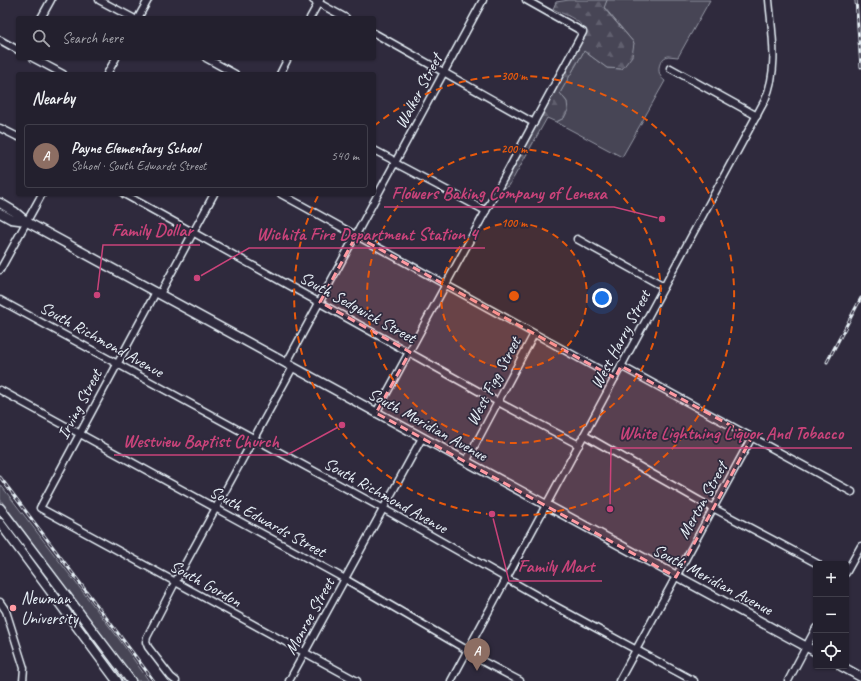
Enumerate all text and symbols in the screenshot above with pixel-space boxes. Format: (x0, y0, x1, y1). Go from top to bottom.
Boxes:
search box (16, 16, 376, 60)
icon: search (30, 27, 52, 49)
text: Search here (62, 29, 123, 48)
street label: Walker Street (390, 48, 448, 132)
text: 300 m (501, 68, 528, 84)
text: Nearby (32, 88, 75, 109)
text: Payne Elementary School (71, 139, 200, 158)
text: 200 m (501, 141, 528, 157)
text: A (43, 148, 49, 164)
text: 540 m (331, 148, 359, 164)
text: School · South Edwards Street (71, 158, 206, 174)
callout: Flowers Baking Company of Lenexa (384, 177, 614, 207)
text: Flowers Baking Company of Lenexa (392, 182, 608, 204)
callout: Family Dollar (103, 215, 200, 245)
text: 100 m (501, 215, 528, 231)
callout: Wichita Fire Department Station 4 (249, 218, 485, 248)
text: Family Dollar (111, 219, 195, 241)
text: Wichita Fire Department Station 4 (257, 223, 479, 245)
street label: South Sedgwick Street (296, 267, 422, 349)
street label: West Harry Street (586, 284, 656, 392)
your location (592, 288, 612, 308)
centre of rings (507, 289, 521, 303)
street label: South Richmond Avenue (36, 297, 168, 383)
street label: West Figg Street (461, 331, 527, 429)
street label: Irving Street (52, 364, 108, 443)
street label: South Meridian Avenue (365, 383, 492, 466)
callout: White Lightning Liquor And Tobacco (611, 418, 852, 448)
text: White Lightning Liquor And Tobacco (619, 422, 845, 444)
callout: Westview Baptist Church (114, 425, 287, 455)
text: Westview Baptist Church (123, 430, 280, 452)
street label: South Richmond Avenue (320, 453, 452, 539)
street label: Merton Street (673, 456, 733, 542)
street label: South Edwards Street (206, 481, 331, 563)
street label: South Meridian Avenue (649, 539, 778, 621)
callout: Family Mart (509, 551, 602, 581)
street label: South Gordon (166, 555, 246, 612)
text: Family Mart (518, 555, 596, 577)
map controls (813, 561, 849, 669)
button: + (813, 561, 849, 597)
street label: Monroe Street (280, 572, 340, 658)
place label: Newman University (21, 588, 79, 629)
button: − (813, 597, 849, 633)
marker: Newman University (8, 603, 18, 613)
button: locate (813, 633, 849, 669)
pin: A (464, 638, 490, 671)

